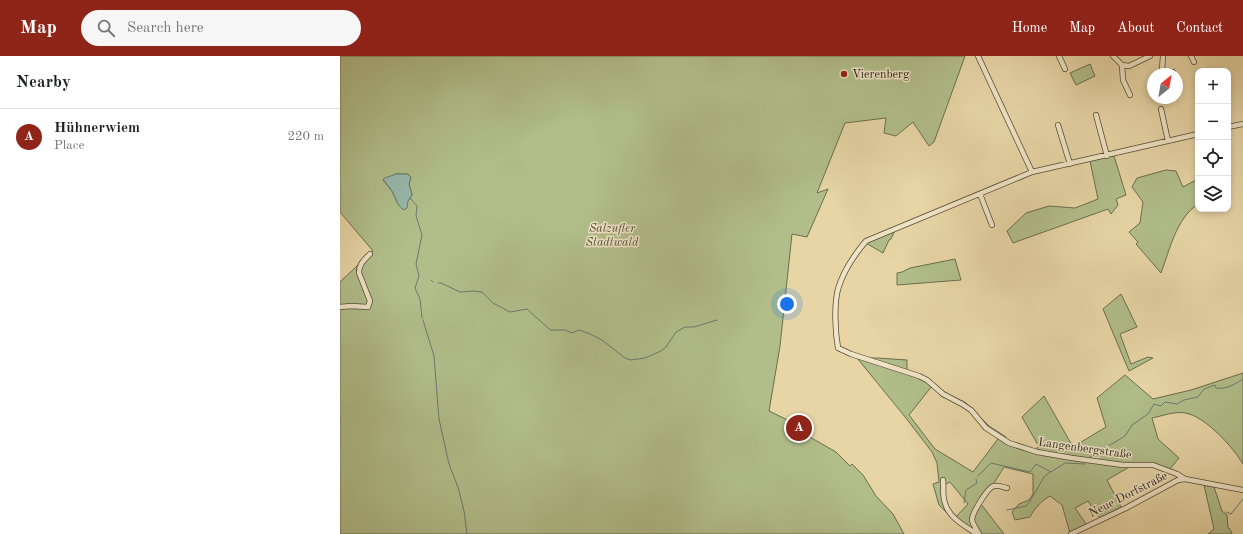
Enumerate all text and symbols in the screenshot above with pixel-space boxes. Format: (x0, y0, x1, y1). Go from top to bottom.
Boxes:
search box (81, 10, 361, 46)
icon: search (95, 17, 117, 39)
text: Map (20, 19, 57, 38)
text: Search here (127, 21, 204, 36)
text: Home (1012, 21, 1047, 35)
text: Map (1069, 21, 1095, 35)
text: About (1117, 21, 1154, 35)
text: Contact (1176, 21, 1223, 35)
north arrow (1147, 68, 1183, 104)
map controls (1195, 68, 1231, 212)
button: + (1195, 68, 1231, 104)
marker: Vierenberg (839, 69, 849, 79)
place label: Vierenberg (852, 69, 910, 81)
text: Nearby (16, 74, 71, 91)
button: − (1195, 104, 1231, 140)
text: Hühnerwiem (54, 121, 140, 136)
text: A (24, 130, 34, 143)
text: 220 m (287, 130, 324, 143)
text: Place (54, 139, 84, 152)
button: locate (1195, 140, 1231, 176)
button: layers (1195, 176, 1231, 212)
park label: Salzufler Stadtwald (586, 223, 639, 249)
your location (777, 294, 797, 314)
pin: A (786, 413, 812, 443)
street label: Langenbergstraße (1037, 437, 1133, 462)
street label: Neue Dorfstraße (1087, 470, 1170, 520)

